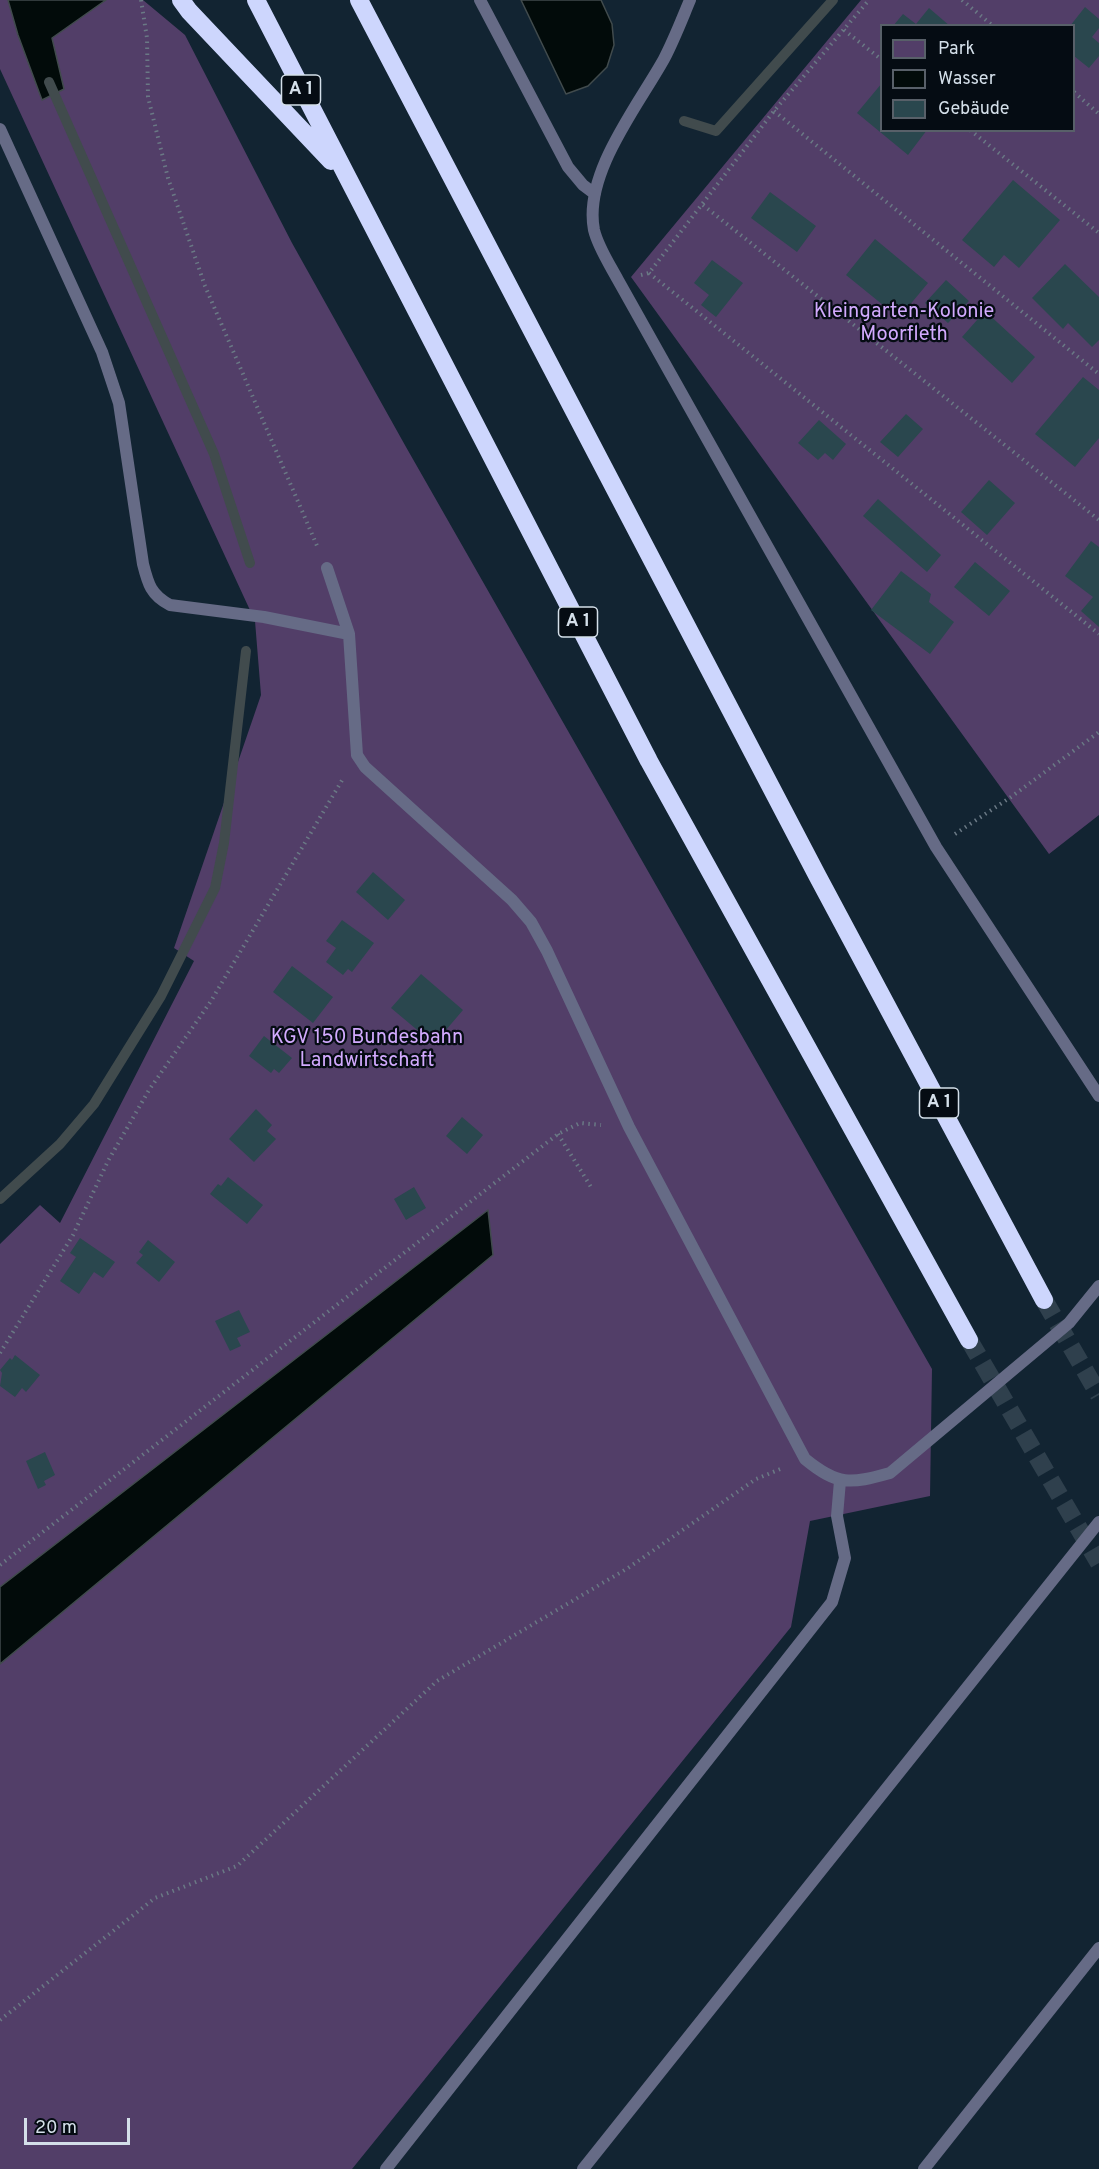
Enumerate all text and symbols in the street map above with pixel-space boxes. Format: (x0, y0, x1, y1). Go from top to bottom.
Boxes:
legend (880, 24, 1075, 132)
text: Park (938, 38, 975, 61)
text: Wasser (938, 68, 996, 91)
road number: A 1 (282, 75, 320, 105)
text: Gebäude (938, 98, 1010, 121)
park label: Kleingarten-Kolonie Moorfleth (814, 301, 994, 348)
road number: A 1 (558, 607, 598, 637)
park label: KGV 150 Bundesbahn Landwirtschaft (271, 1027, 463, 1074)
road number: A 1 (920, 1088, 958, 1118)
scale bar (27, 2106, 134, 2144)
text: 20 m (35, 2117, 77, 2140)

